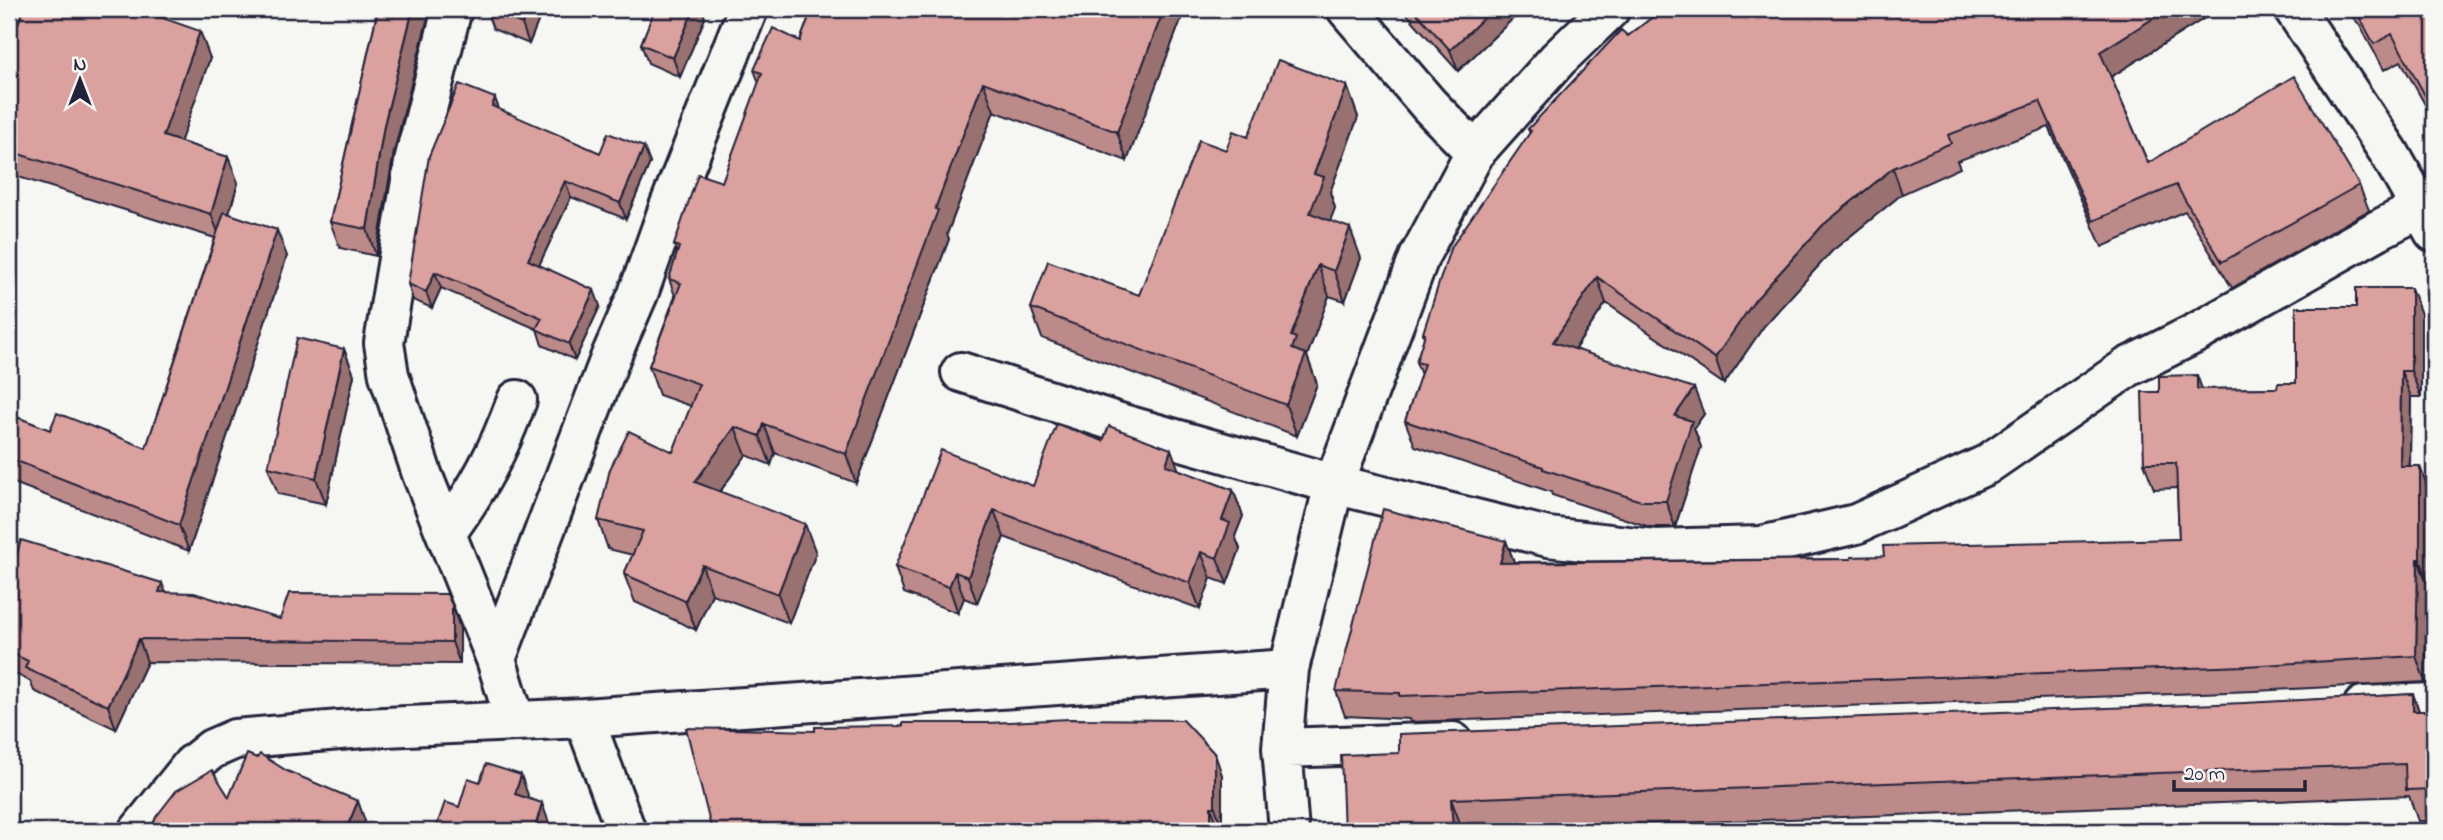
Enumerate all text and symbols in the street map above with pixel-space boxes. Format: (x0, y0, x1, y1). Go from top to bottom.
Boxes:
north arrow (46, 46, 116, 116)
text: N (74, 52, 87, 79)
scale bar (2174, 749, 2305, 793)
text: 20 m (2184, 760, 2225, 790)

